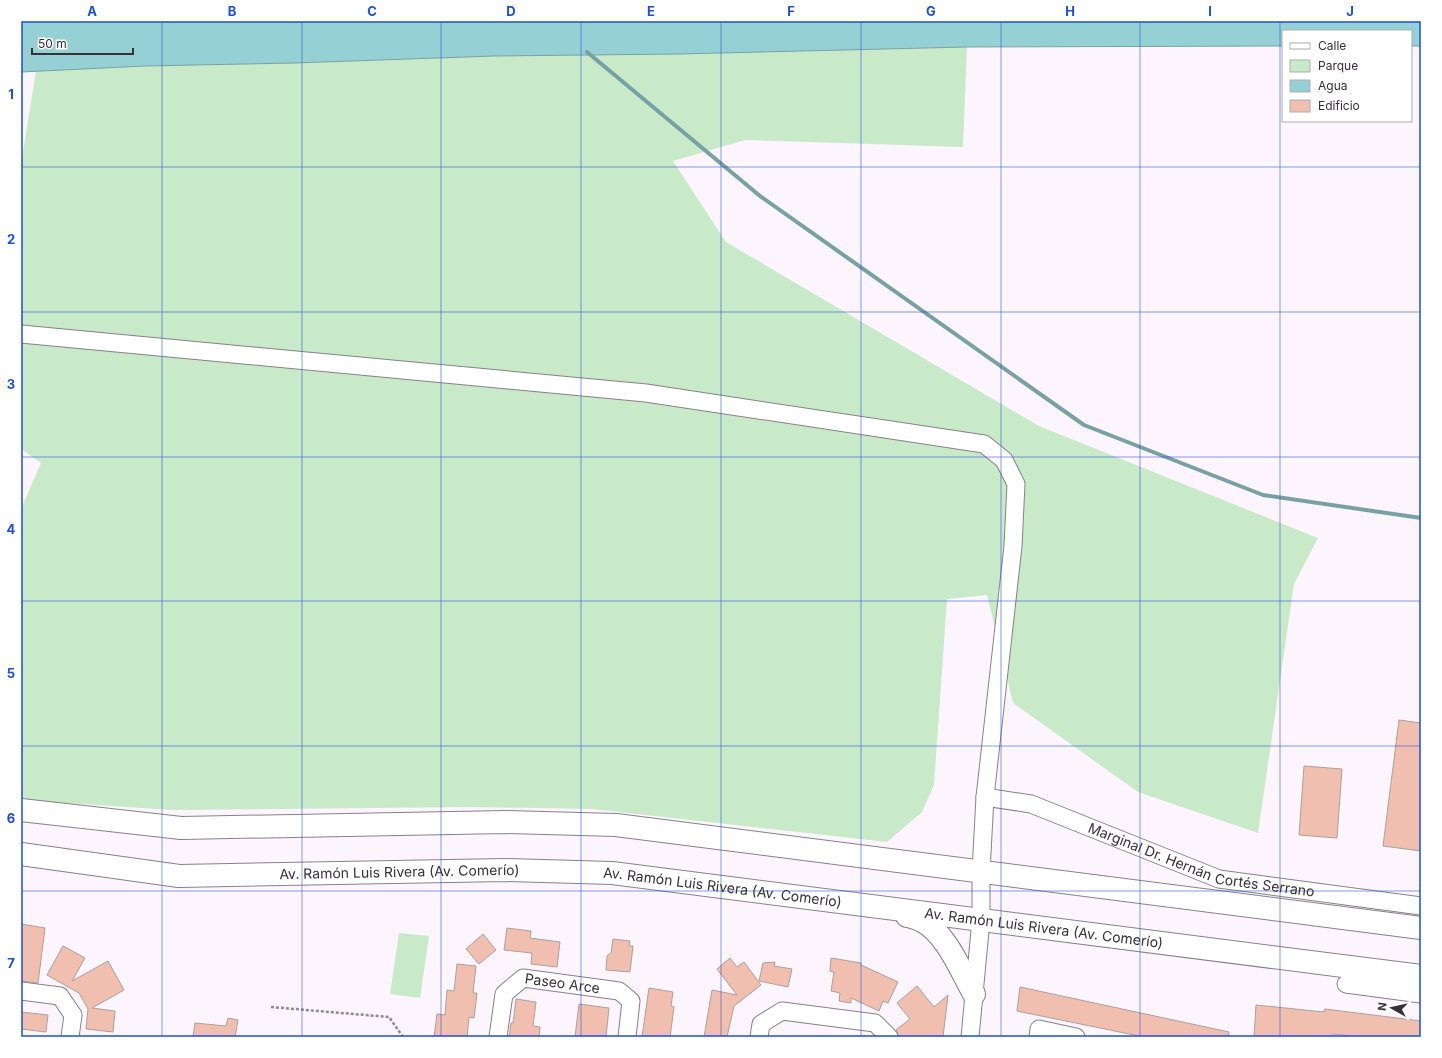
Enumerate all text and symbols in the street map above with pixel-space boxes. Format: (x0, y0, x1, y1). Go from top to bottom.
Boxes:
text: A (87, 3, 97, 19)
text: B (228, 3, 237, 19)
text: C (367, 3, 377, 19)
text: D (506, 3, 516, 19)
text: E (647, 3, 655, 19)
text: F (787, 3, 795, 19)
text: G (926, 3, 936, 19)
text: H (1065, 3, 1075, 19)
text: I (1208, 3, 1212, 19)
text: J (1346, 3, 1354, 19)
scale bar (32, 30, 133, 56)
legend (1282, 30, 1412, 122)
text: 50 m (38, 36, 67, 51)
text: Calle (1318, 38, 1346, 53)
text: Parque (1318, 58, 1358, 73)
text: Agua (1318, 78, 1347, 93)
text: 1 (8, 86, 14, 102)
text: Edificio (1318, 98, 1360, 113)
text: 2 (7, 231, 15, 247)
text: 3 (7, 376, 15, 392)
text: 4 (7, 521, 16, 537)
text: 5 (7, 665, 15, 681)
text: 6 (7, 810, 15, 826)
street label: Marginal Dr. Hernán Cortés Serrano (1086, 819, 1316, 900)
street label: Av. Ramón Luis Rivera (Av. Comerío) (279, 861, 520, 882)
street label: Av. Ramón Luis Rivera (Av. Comerío) (603, 864, 843, 910)
street label: Av. Ramón Luis Rivera (Av. Comerío) (924, 904, 1164, 951)
text: 7 (7, 955, 15, 971)
street label: Paseo Arce (524, 969, 601, 996)
north arrow (1372, 988, 1412, 1028)
text: N (1375, 1001, 1390, 1012)

